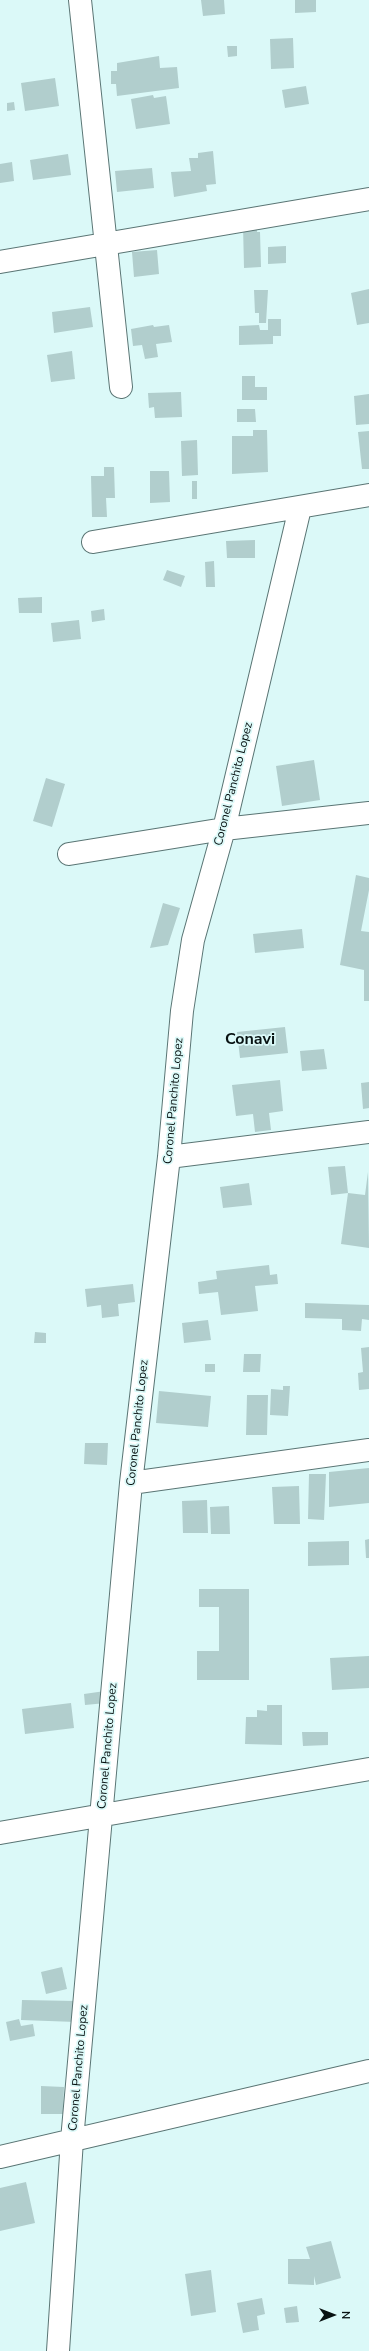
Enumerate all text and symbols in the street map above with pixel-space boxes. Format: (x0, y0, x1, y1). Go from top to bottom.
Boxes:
street label: Coronel Panchito Lopez (212, 721, 256, 847)
district label: Conavi (225, 1030, 275, 1050)
street label: Coronel Panchito Lopez (161, 1037, 187, 1165)
street label: Coronel Panchito Lopez (124, 1359, 152, 1487)
street label: Coronel Panchito Lopez (95, 1682, 121, 1810)
street label: Coronel Panchito Lopez (66, 2004, 92, 2132)
north arrow (313, 2295, 353, 2335)
text: N (338, 2311, 353, 2319)

